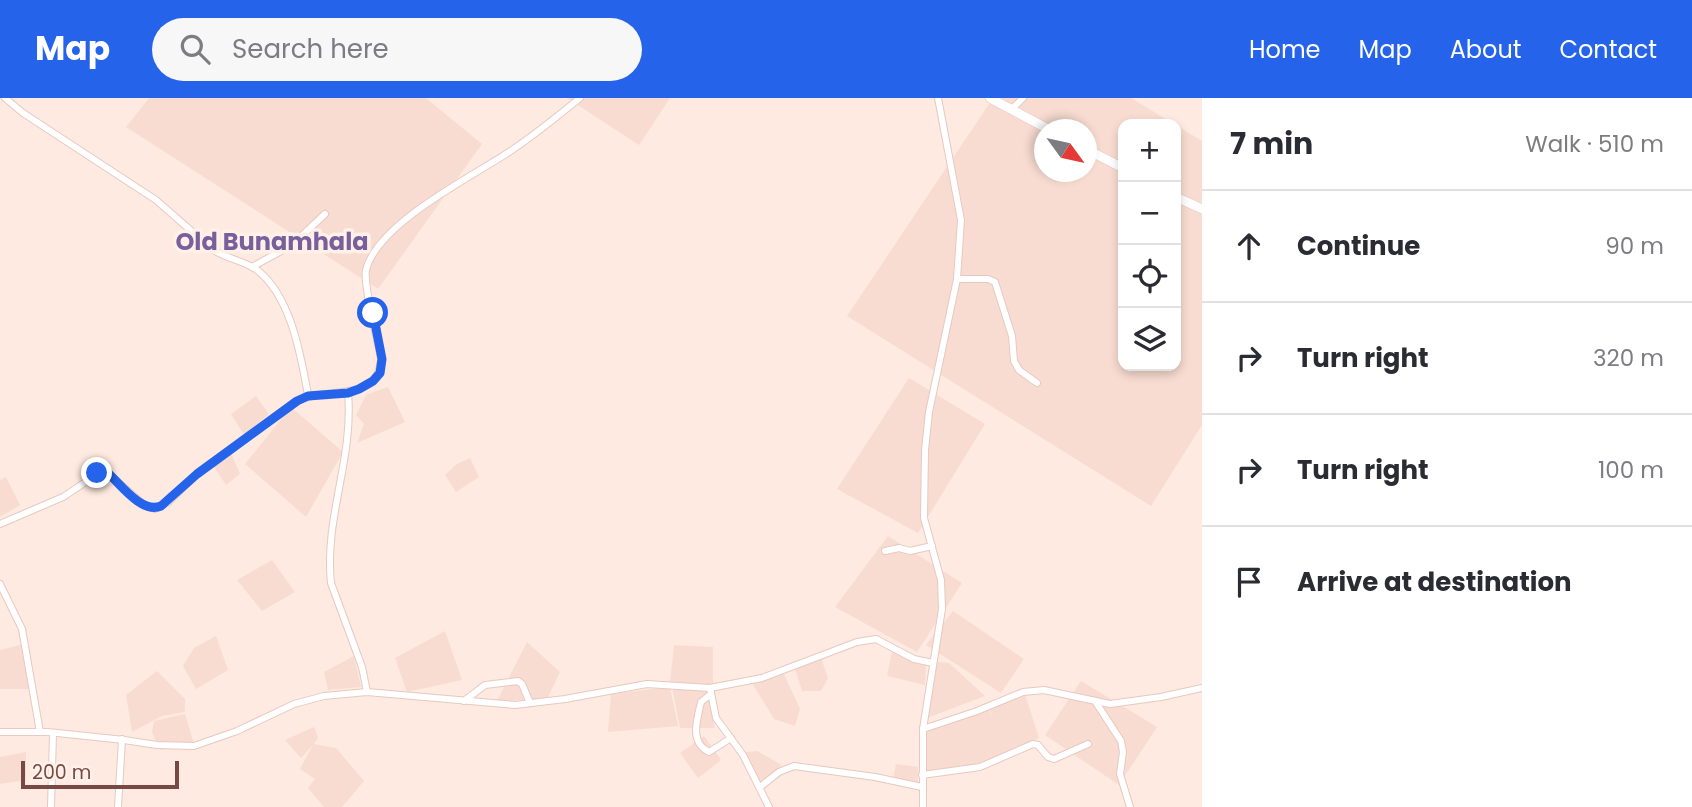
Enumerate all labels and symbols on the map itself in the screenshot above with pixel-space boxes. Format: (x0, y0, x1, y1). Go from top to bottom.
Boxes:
north arrow (1034, 119, 1097, 182)
district label: Old Bunamhala (175, 225, 369, 258)
route start (357, 297, 388, 328)
route end (81, 457, 112, 488)
scale bar (21, 758, 178, 790)

